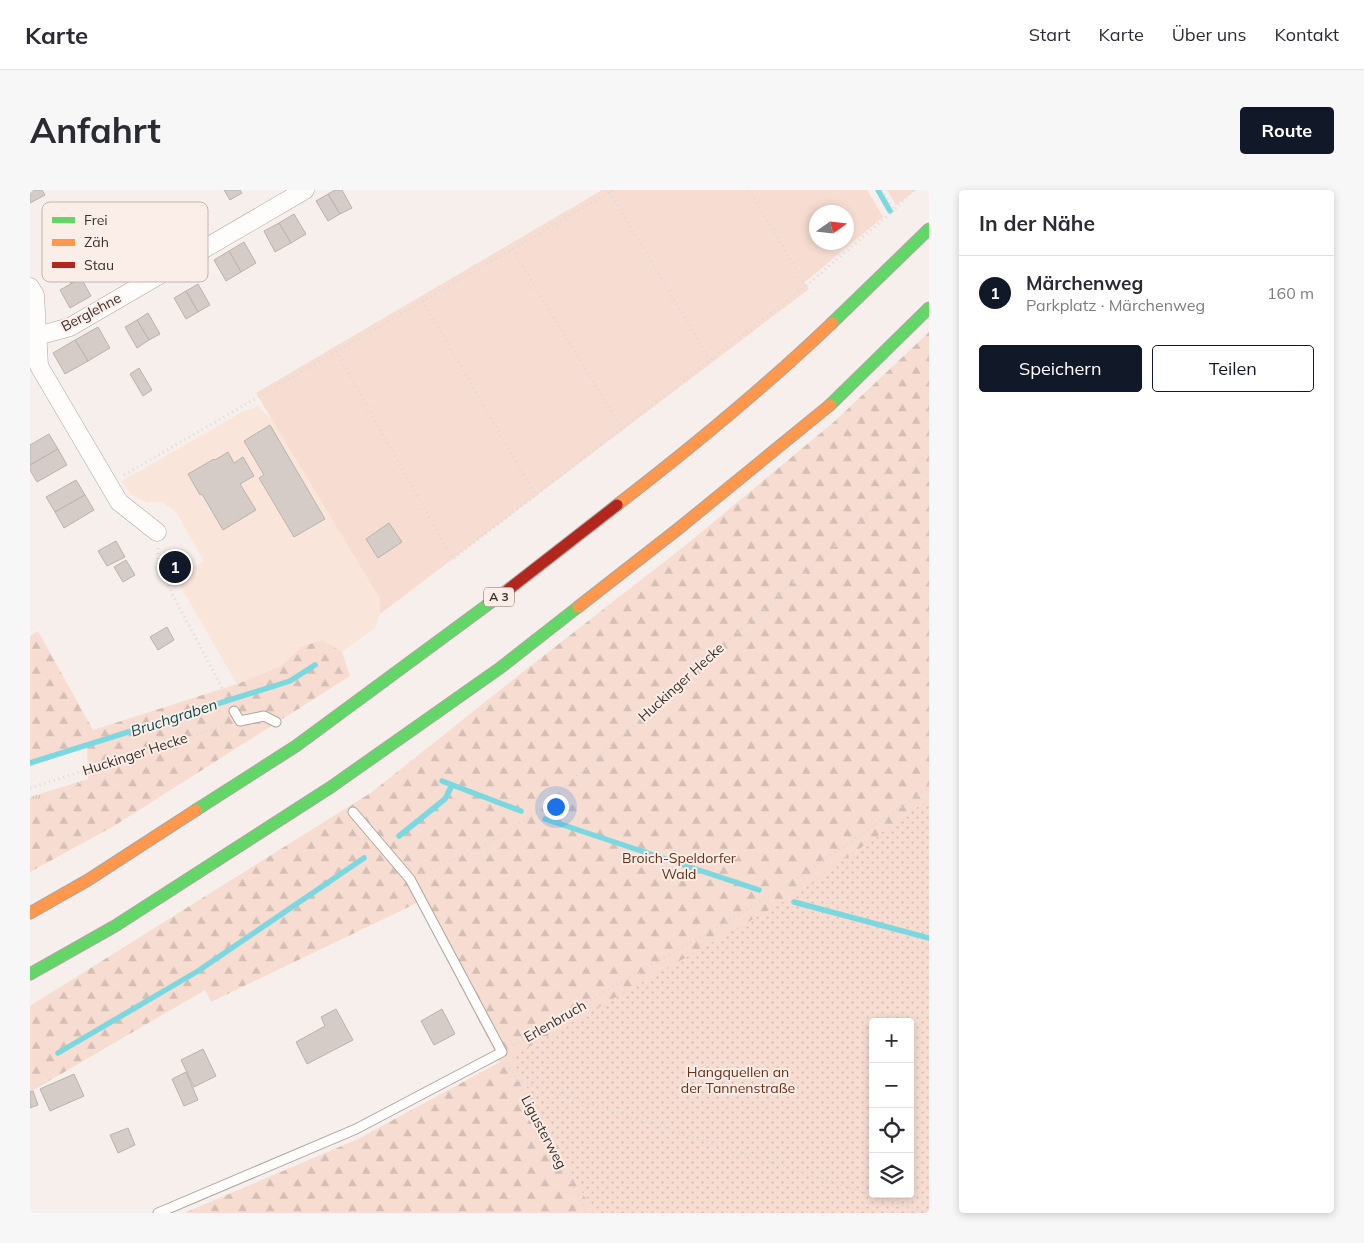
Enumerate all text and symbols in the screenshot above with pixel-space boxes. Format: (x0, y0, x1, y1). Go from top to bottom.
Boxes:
text: Karte (25, 20, 88, 50)
text: Start (1029, 23, 1070, 46)
text: Karte (1098, 23, 1144, 46)
text: Über uns (1172, 23, 1247, 46)
text: Kontakt (1275, 23, 1339, 46)
button: Route (1240, 107, 1334, 154)
text: Anfahrt (30, 108, 161, 152)
legend (42, 202, 208, 282)
north arrow (809, 205, 854, 250)
text: In der Nähe (979, 210, 1095, 236)
text: Frei (84, 211, 108, 229)
text: Zäh (84, 233, 109, 251)
text: Stau (84, 256, 114, 274)
text: Märchenweg (1026, 271, 1143, 295)
text: 1 (990, 283, 1000, 303)
text: 160 m (1267, 283, 1314, 303)
street label: Berglehne (58, 289, 124, 335)
text: Parkplatz · Märchenweg (1026, 295, 1205, 315)
button: Speichern (979, 345, 1142, 392)
button: Teilen (1152, 345, 1314, 392)
pin: 1 (159, 548, 191, 586)
road number: A 3 (484, 588, 514, 607)
street label: Huckinger Hecke (634, 639, 728, 725)
water label: Bruchgraben (128, 695, 220, 740)
street label: Huckinger Hecke (80, 729, 190, 779)
your location (543, 794, 569, 820)
park label: Broich-Speldorfer Wald (622, 849, 737, 883)
street label: Erlenbruch (521, 996, 589, 1046)
map controls (869, 1018, 914, 1198)
button: + (869, 1018, 914, 1063)
park label: Hangquellen an der Tannenstraße (681, 1063, 795, 1097)
button: − (869, 1063, 914, 1108)
street label: Ligusterweg (517, 1092, 571, 1172)
button: locate (869, 1108, 914, 1153)
button: layers (869, 1153, 914, 1198)

